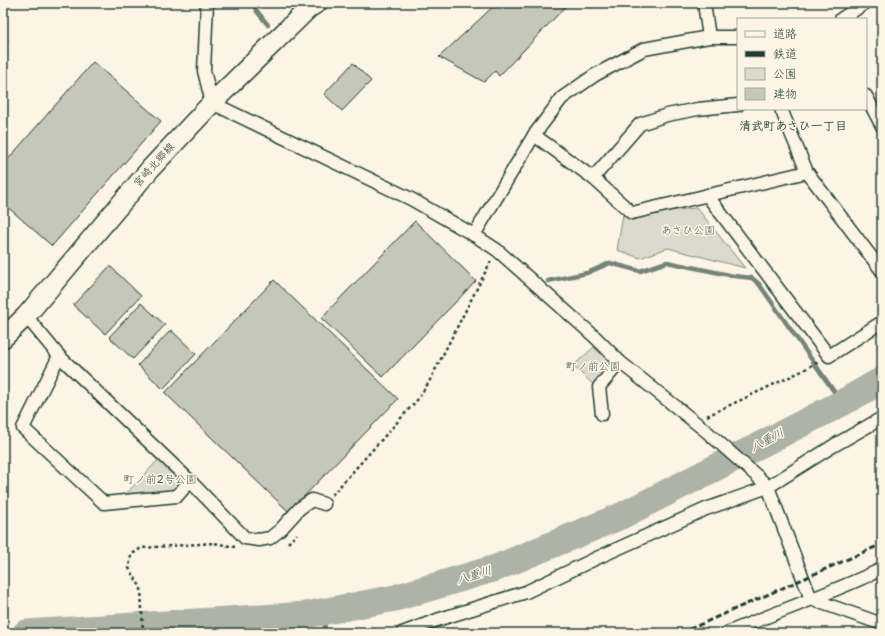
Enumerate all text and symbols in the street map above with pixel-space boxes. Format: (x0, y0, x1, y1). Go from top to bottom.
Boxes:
legend (737, 18, 867, 110)
text: 道路 (773, 26, 797, 42)
text: 鉄道 (773, 46, 797, 62)
text: 公園 (773, 66, 797, 82)
text: 建物 (773, 86, 797, 102)
district label: 清武町あさひ一丁目 (739, 118, 847, 134)
street label: 宮崎北郷線 (130, 140, 178, 190)
park label: あさひ公園 (661, 223, 715, 238)
park label: 町ノ前公園 (566, 359, 621, 374)
water label: 八重川 (747, 424, 787, 456)
park label: 町ノ前2号公園 (123, 472, 197, 487)
water label: 八重川 (454, 562, 494, 588)

